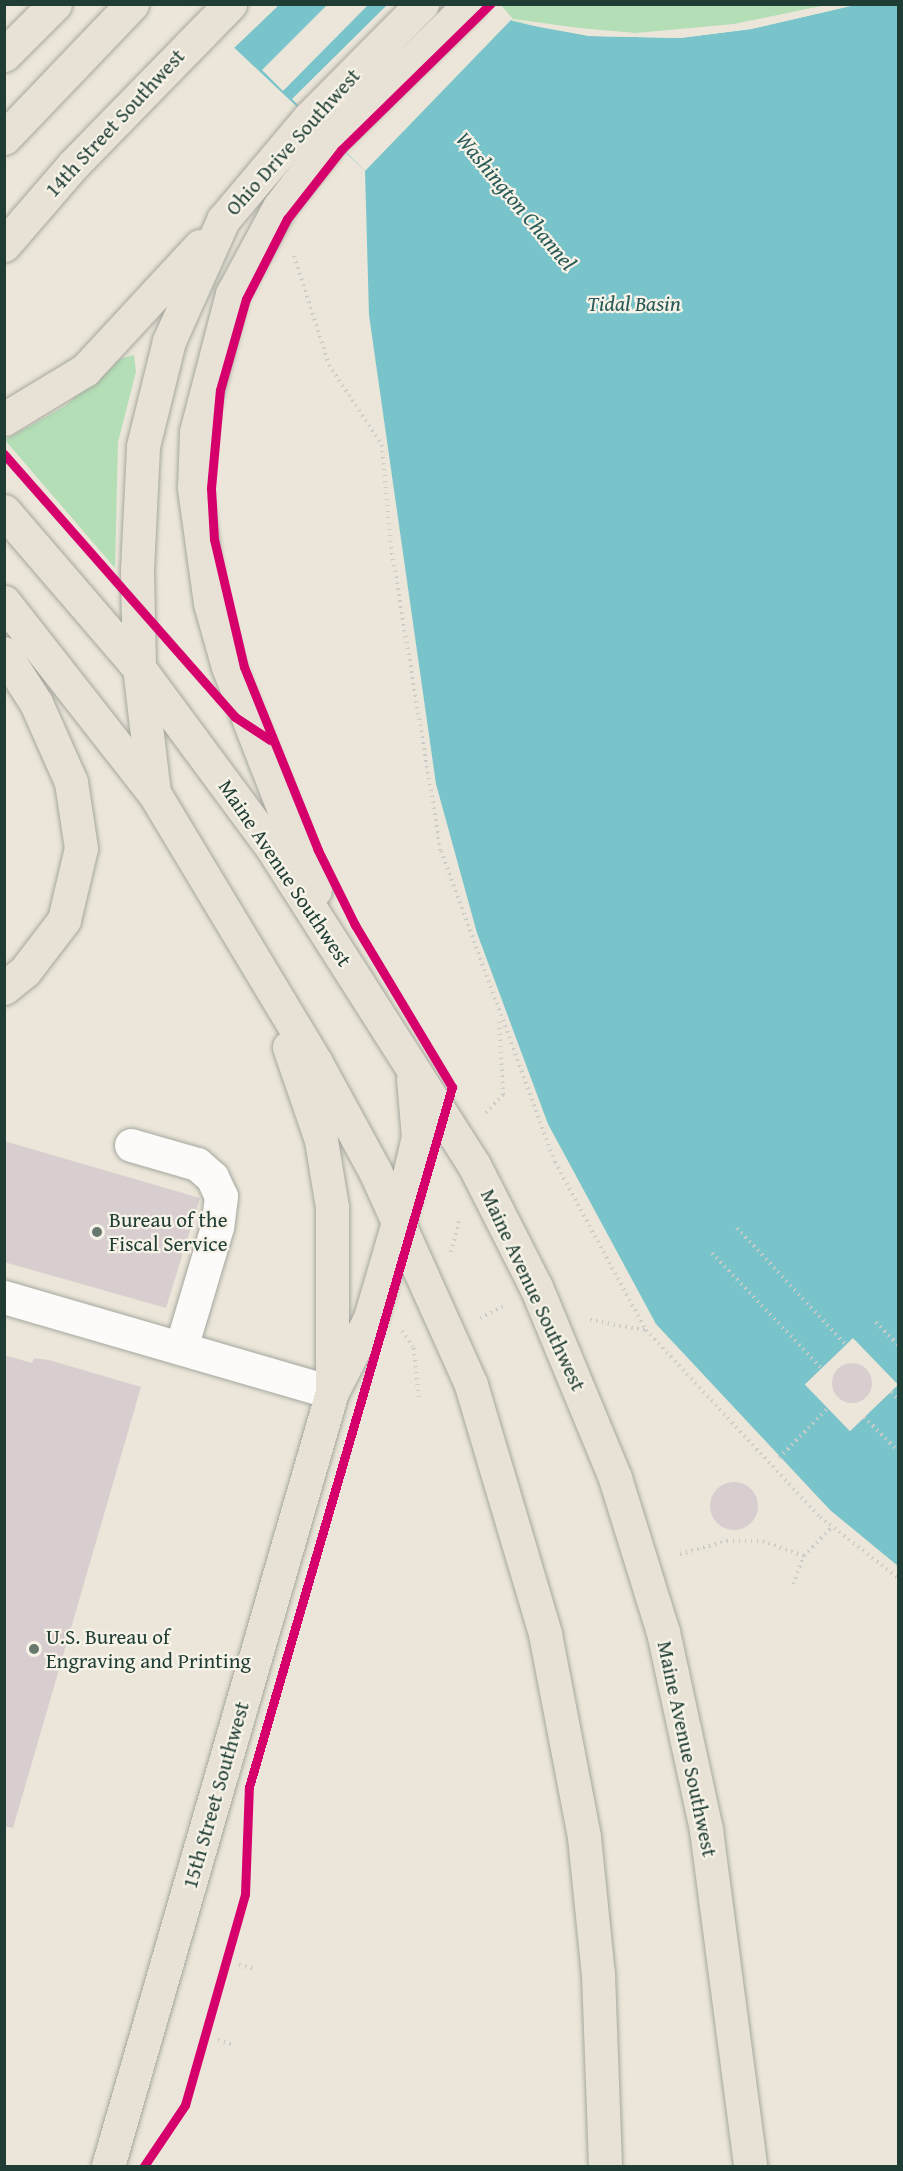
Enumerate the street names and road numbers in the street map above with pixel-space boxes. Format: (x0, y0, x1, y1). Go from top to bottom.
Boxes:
street label: 14th Street Southwest (40, 44, 190, 202)
street label: Ohio Drive Southwest (220, 63, 366, 221)
street label: Maine Avenue Southwest (213, 775, 357, 971)
street label: Maine Avenue Southwest (475, 1185, 591, 1395)
street label: Maine Avenue Southwest (652, 1639, 722, 1859)
street label: 15th Street Southwest (177, 1699, 255, 1891)

